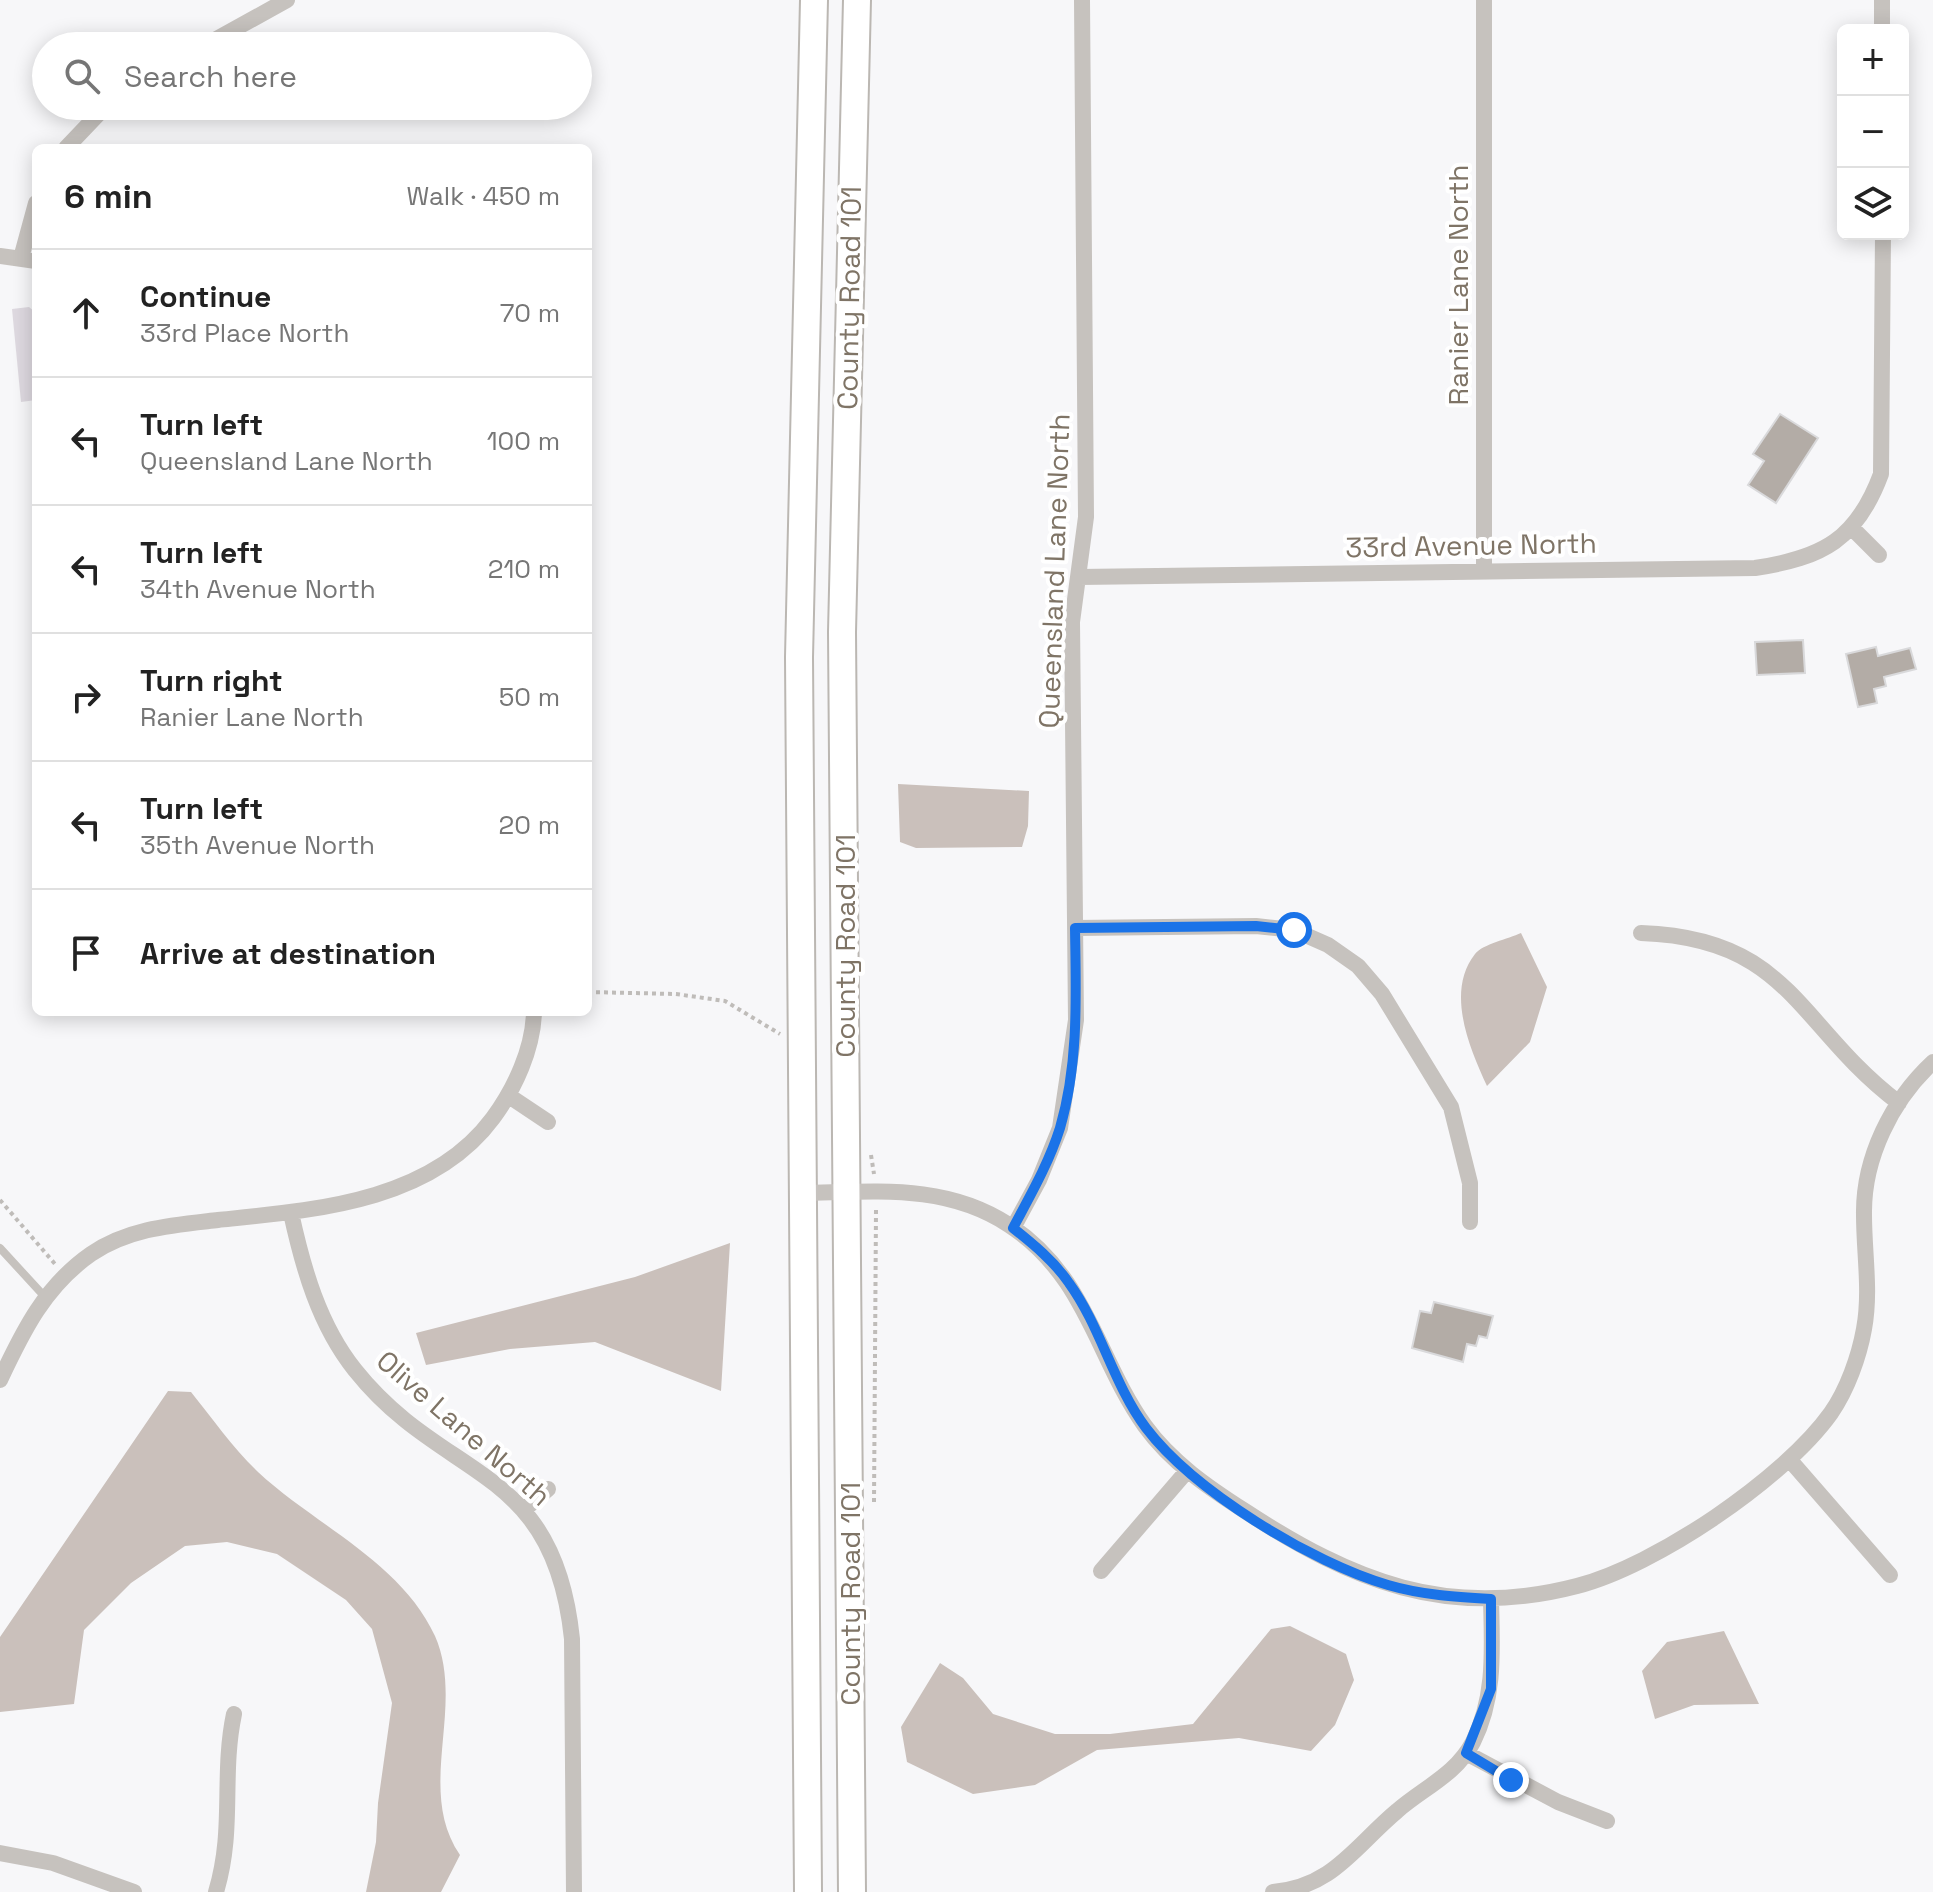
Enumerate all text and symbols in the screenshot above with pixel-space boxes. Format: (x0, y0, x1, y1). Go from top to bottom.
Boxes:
map controls (1837, 24, 1909, 240)
button: + (1837, 24, 1909, 96)
search box (32, 32, 592, 120)
icon: search (60, 54, 104, 98)
text: Search here (124, 57, 297, 96)
button: − (1837, 96, 1909, 168)
street label: Ranier Lane North (1440, 165, 1476, 405)
button: layers (1837, 168, 1909, 240)
text: 6 min (64, 175, 153, 218)
text: Walk · 450 m (406, 179, 560, 213)
street label: County Road 101 (829, 186, 869, 410)
text: Continue (140, 277, 271, 316)
icon: ahead (64, 291, 108, 335)
text: 70 m (500, 296, 560, 330)
text: 33rd Place North (140, 316, 349, 350)
text: Turn left (140, 405, 263, 444)
street label: Queensland Lane North (1031, 413, 1077, 729)
icon: left (64, 419, 108, 463)
text: 100 m (487, 424, 560, 458)
text: Queensland Lane North (140, 444, 433, 478)
street label: 33rd Avenue North (1345, 525, 1597, 565)
text: Turn left (140, 533, 263, 572)
icon: left (64, 547, 108, 591)
text: 210 m (488, 552, 560, 586)
text: 34th Avenue North (140, 572, 376, 606)
text: Turn right (140, 661, 283, 700)
icon: right (64, 675, 108, 719)
text: 50 m (499, 680, 560, 714)
text: Ranier Lane North (140, 700, 364, 734)
text: Turn left (140, 789, 263, 828)
icon: left (64, 803, 108, 847)
text: 20 m (499, 808, 560, 842)
text: 35th Avenue North (140, 828, 375, 862)
street label: County Road 101 (827, 834, 863, 1058)
route start (1276, 912, 1312, 948)
icon: arrive (64, 931, 108, 975)
text: Arrive at destination (140, 934, 436, 973)
street label: Olive Lane North (369, 1342, 559, 1514)
street label: County Road 101 (832, 1482, 868, 1706)
route end (1493, 1762, 1529, 1798)

